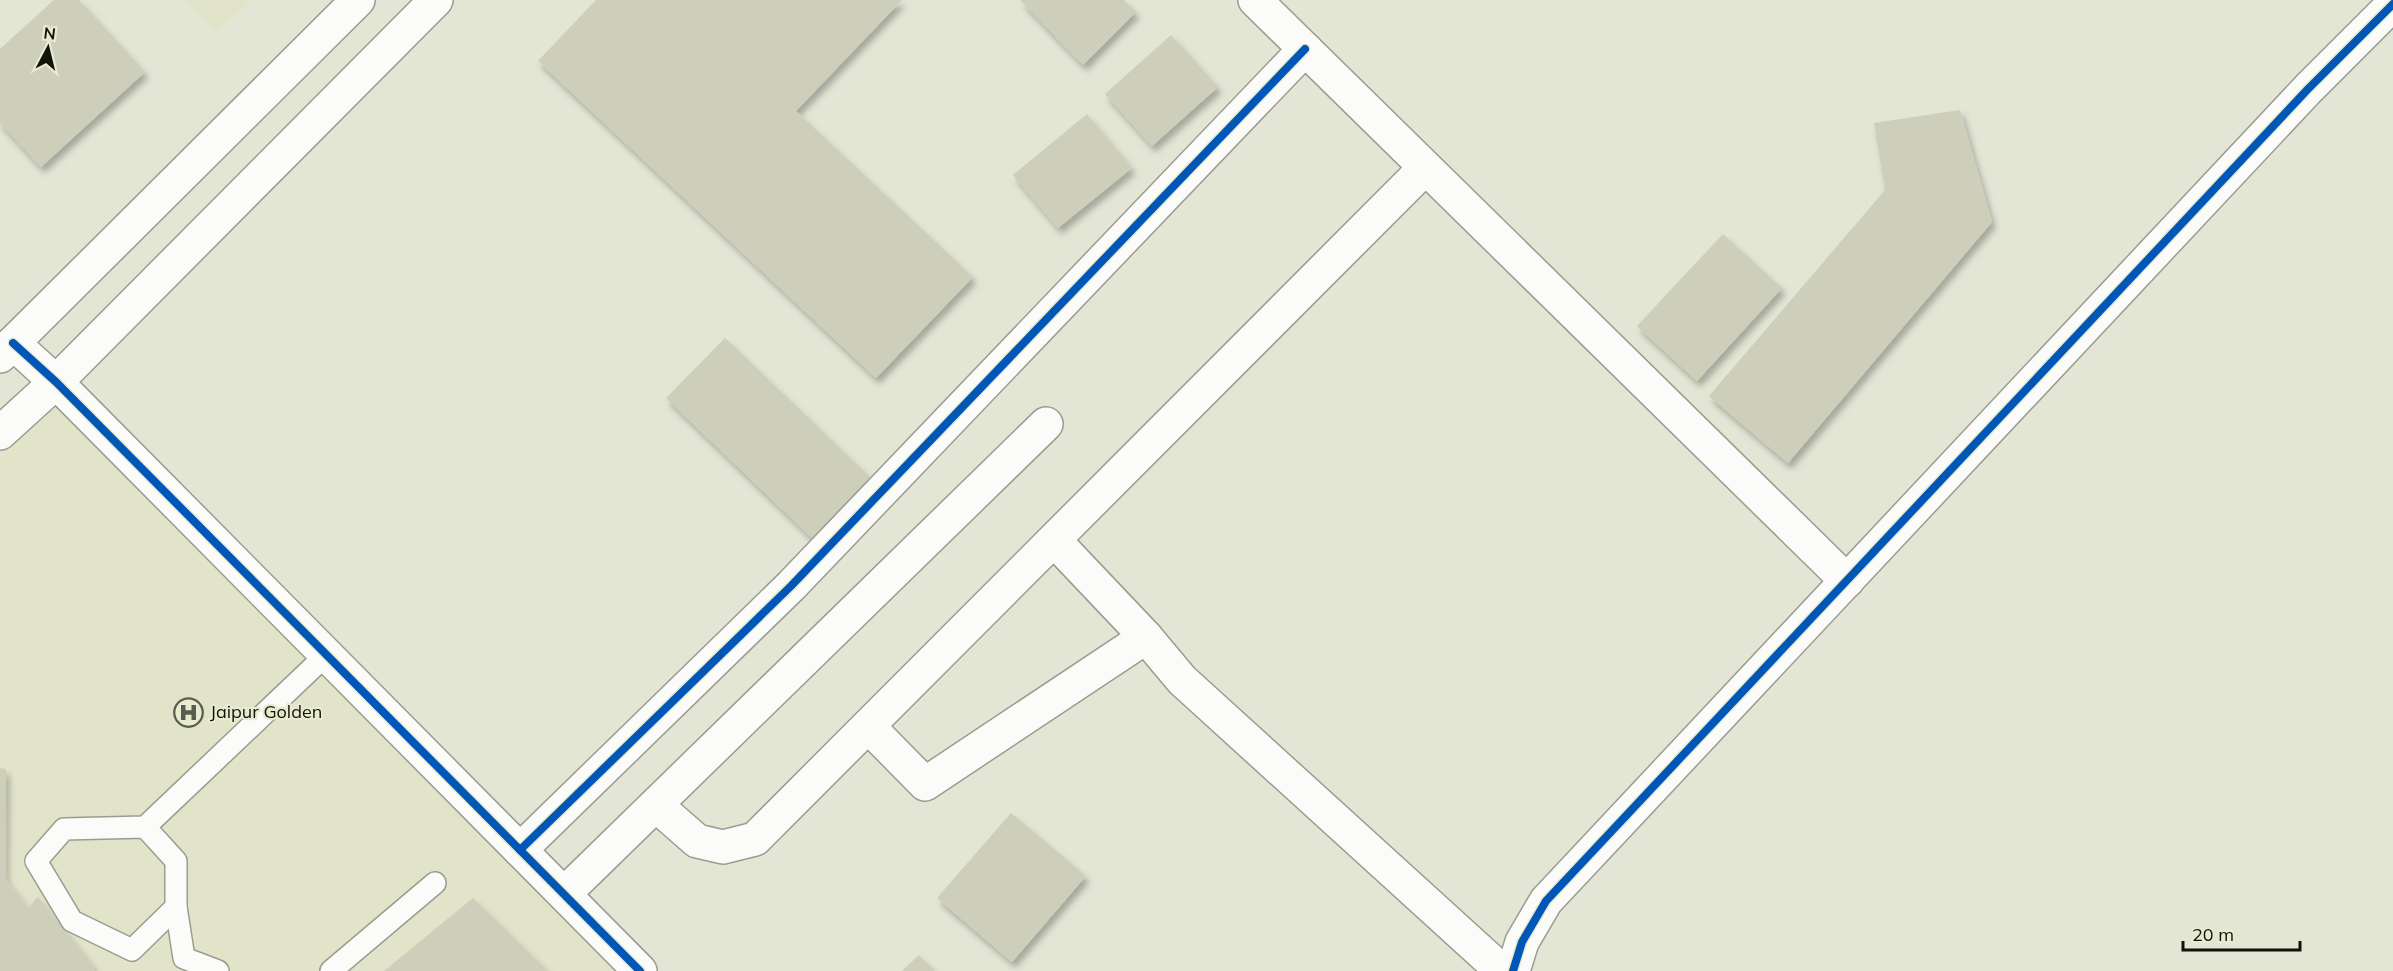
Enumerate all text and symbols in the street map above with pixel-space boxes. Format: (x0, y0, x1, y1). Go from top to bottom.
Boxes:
north arrow (18, 18, 78, 78)
text: N (43, 22, 57, 44)
hospital icon: Jaipur Golden (173, 696, 205, 728)
place label: Jaipur Golden (210, 700, 322, 723)
scale bar (2183, 914, 2300, 952)
text: 20 m (2192, 923, 2234, 946)

